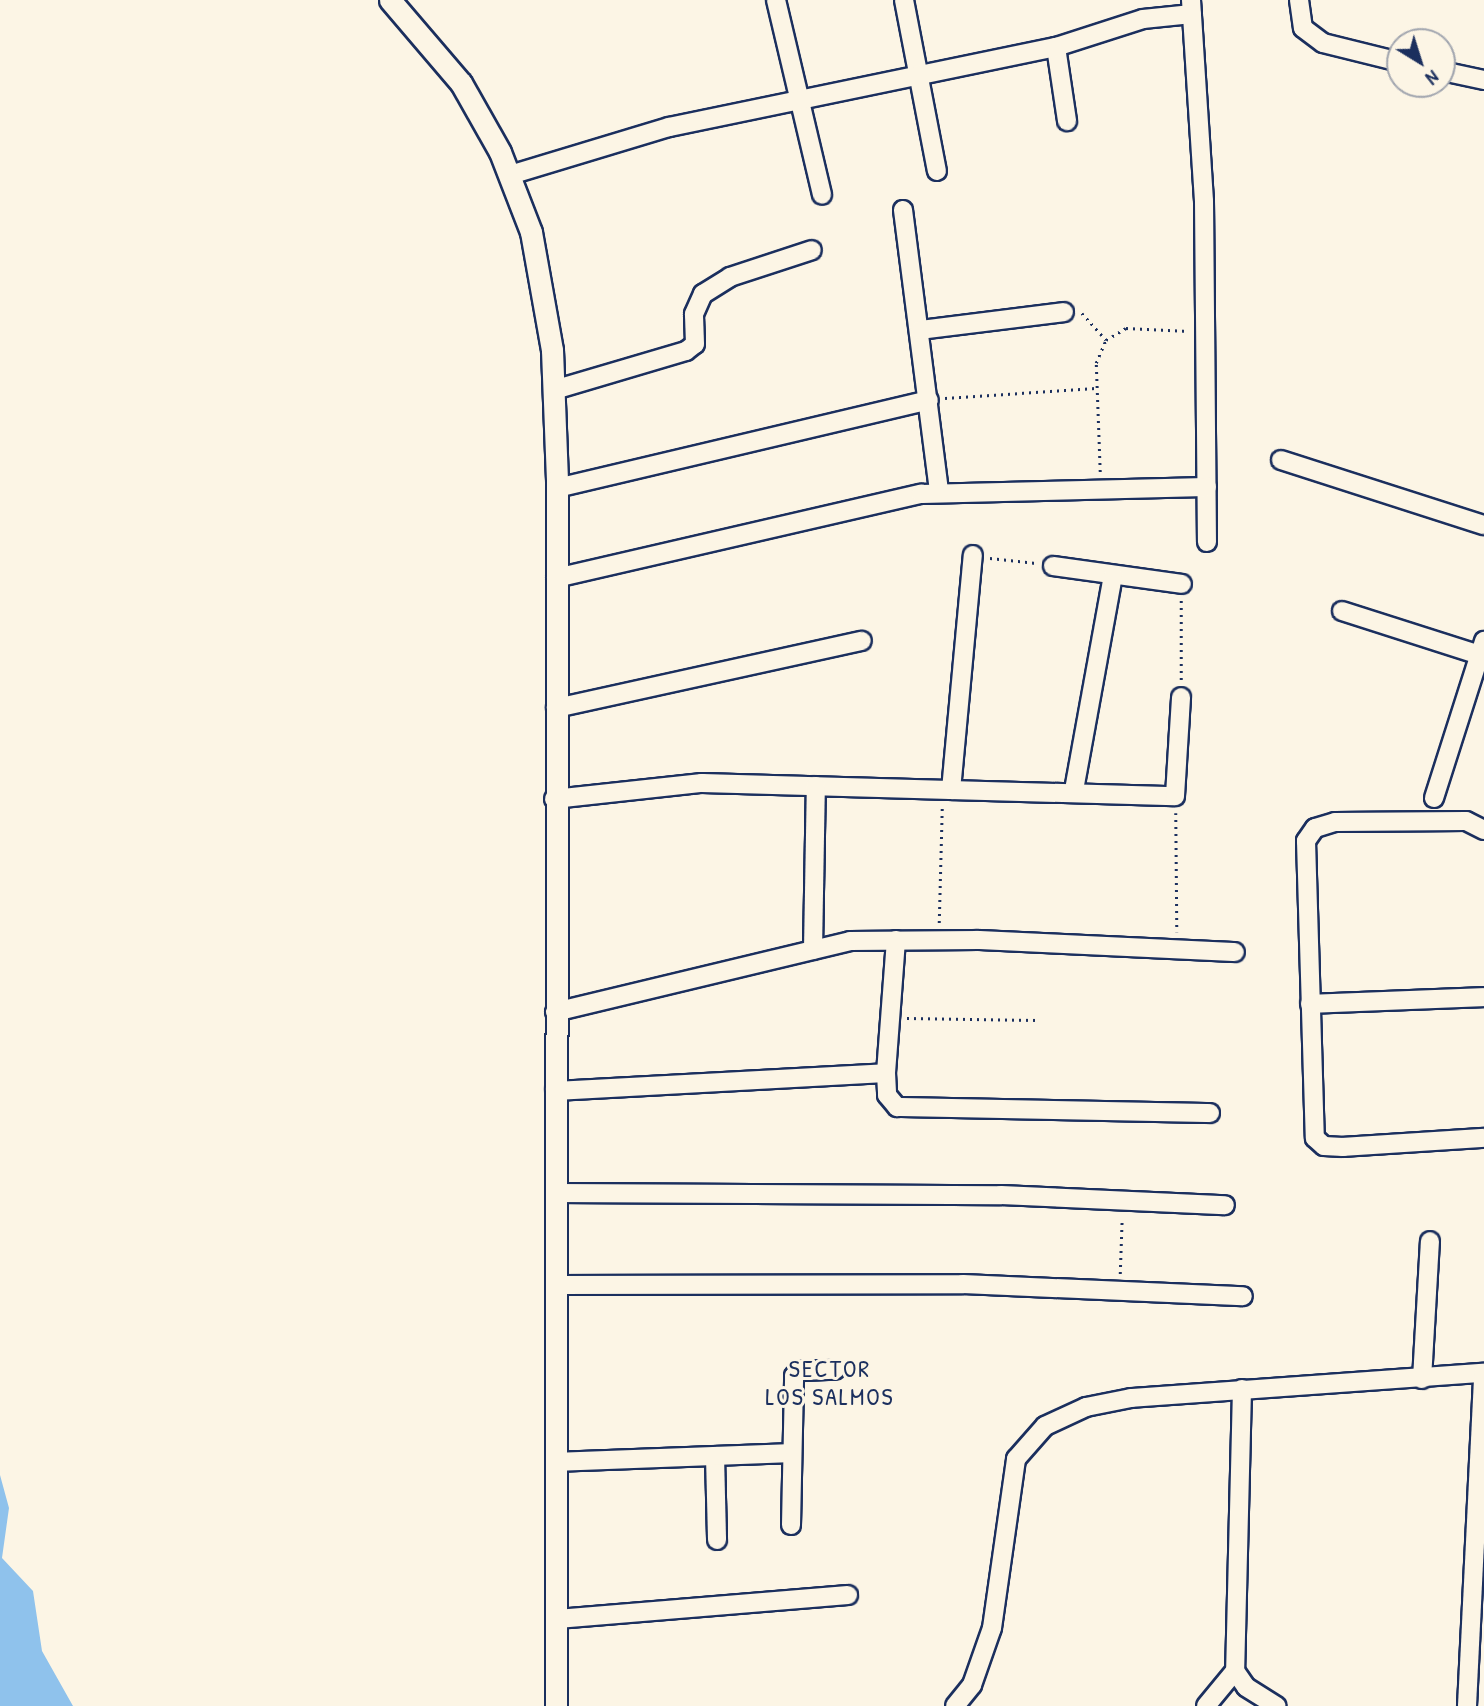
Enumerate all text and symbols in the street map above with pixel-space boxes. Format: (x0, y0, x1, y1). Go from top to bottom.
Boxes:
north arrow (1386, 28, 1456, 98)
text: N (1421, 65, 1445, 91)
district label: SECTOR LOS SALMOS (767, 1355, 893, 1411)

